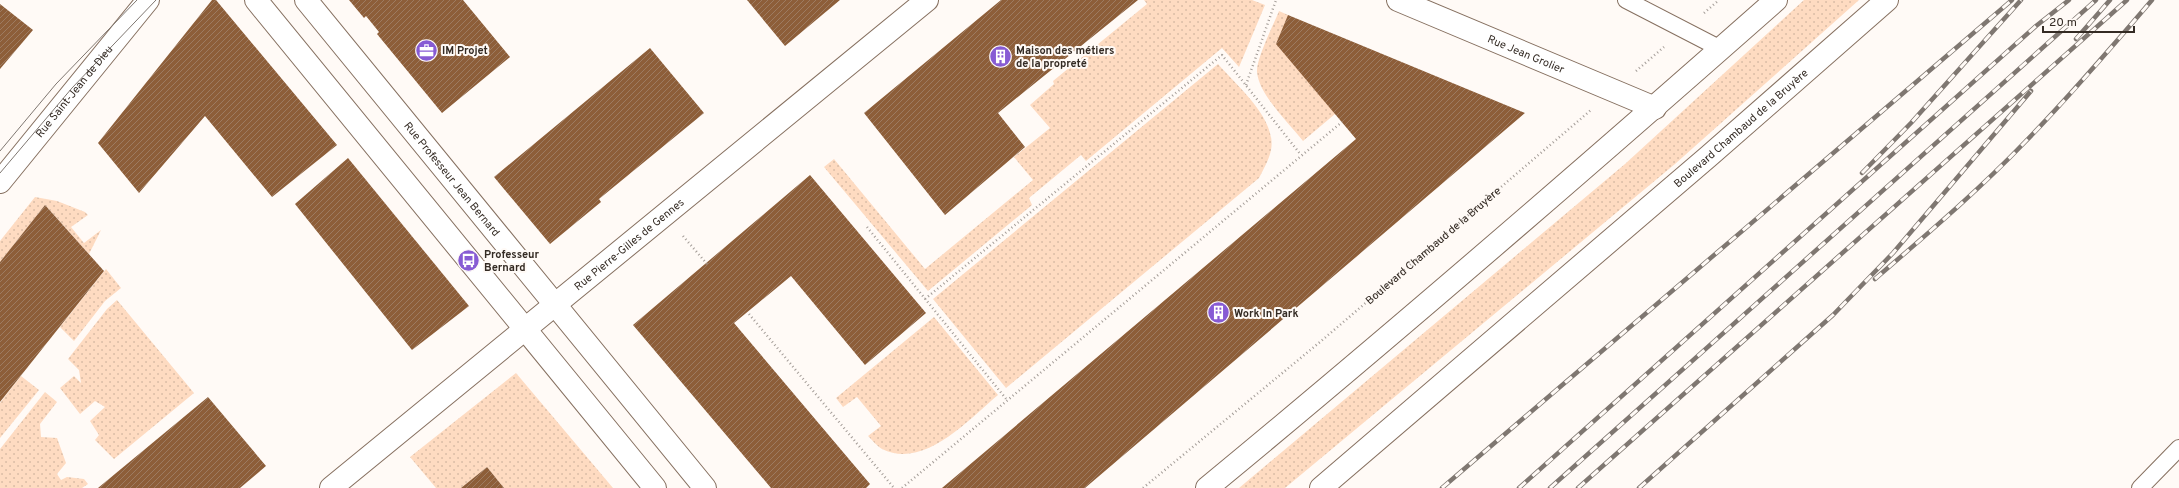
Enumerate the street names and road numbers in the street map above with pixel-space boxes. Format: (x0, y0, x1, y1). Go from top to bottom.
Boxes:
street label: Rue Jean Grolier (1485, 32, 1567, 77)
street label: Rue Saint-Jean de Dieu (33, 43, 116, 141)
street label: Boulevard Chambaud de la Bruyère (1671, 66, 1811, 191)
street label: Rue Professeur Jean Bernard (400, 119, 502, 240)
street label: Boulevard Chambaud de la Bruyère (1363, 184, 1504, 308)
street label: Rue Pierre-Gilles de Gennes (572, 196, 687, 294)

